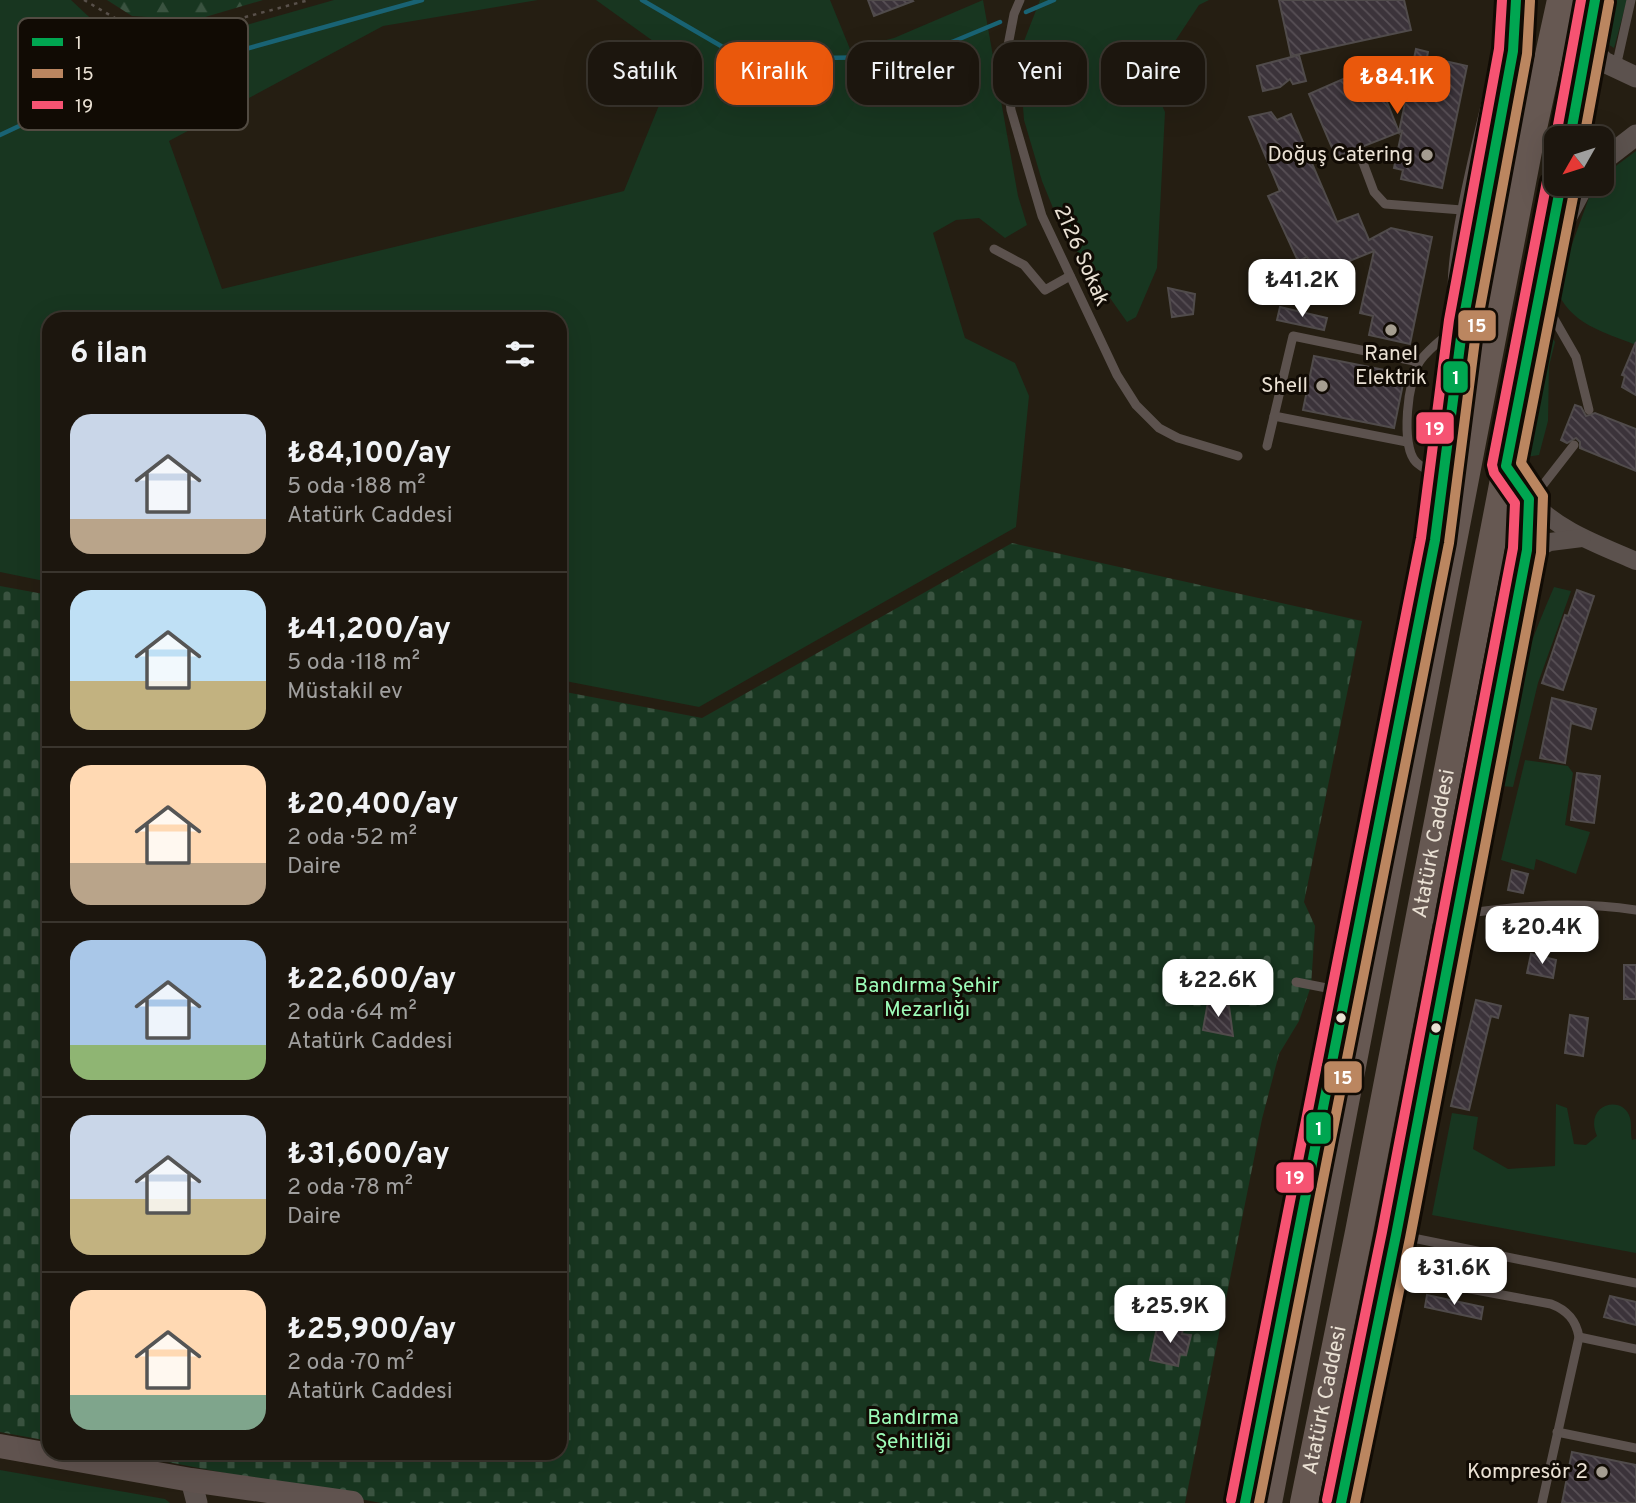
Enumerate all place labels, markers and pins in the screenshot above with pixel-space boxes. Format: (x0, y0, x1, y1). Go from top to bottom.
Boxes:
pin: ₺84.1K (1340, 57, 1454, 116)
place label: Doğuş Catering (1267, 142, 1413, 169)
marker: Doğuş Catering (1419, 147, 1435, 163)
pin: ₺41.2K (1245, 260, 1359, 319)
marker: Ranel Elektrik (1383, 322, 1399, 338)
place label: Ranel Elektrik (1355, 341, 1427, 392)
place label: Shell (1261, 373, 1308, 400)
marker: Shell (1314, 378, 1330, 394)
pin: ₺20.4K (1485, 906, 1599, 966)
pin: ₺22.6K (1161, 960, 1275, 1019)
unlabelled marker (1334, 1011, 1348, 1025)
unlabelled marker (1429, 1021, 1443, 1035)
pin: ₺31.6K (1397, 1248, 1511, 1307)
pin: ₺25.9K (1113, 1286, 1227, 1345)
place label: Kompresör 2 (1467, 1459, 1588, 1486)
marker: Kompresör 2 (1594, 1464, 1610, 1480)

